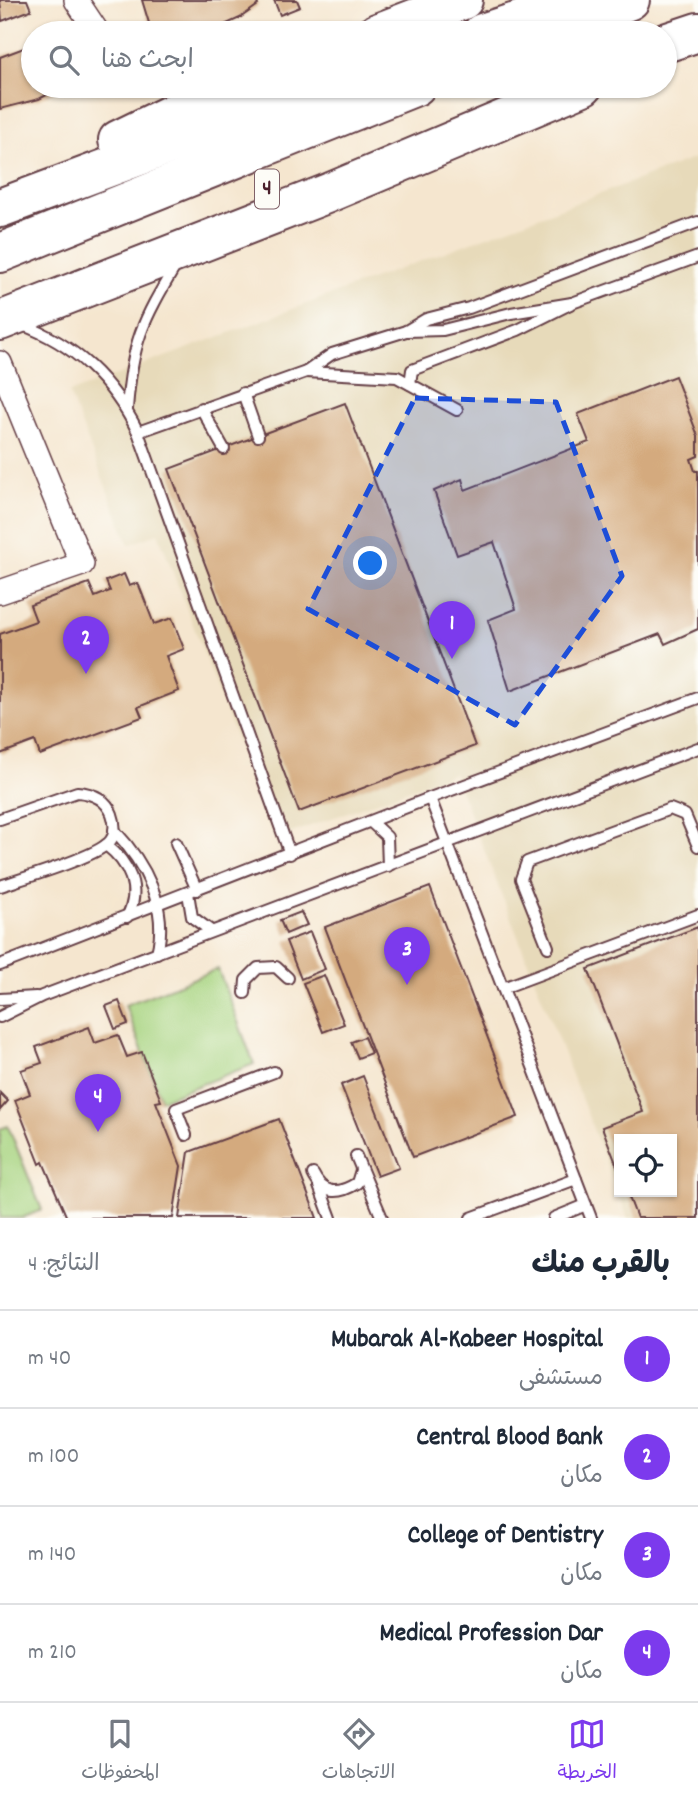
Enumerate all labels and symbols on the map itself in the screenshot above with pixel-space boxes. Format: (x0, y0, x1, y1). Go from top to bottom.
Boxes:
road number: 4 (255, 170, 279, 208)
your location (353, 546, 387, 580)
pin: 1 (429, 601, 475, 659)
pin: 2 (63, 616, 109, 674)
pin: 3 (384, 927, 430, 985)
pin: 4 (75, 1074, 121, 1132)

